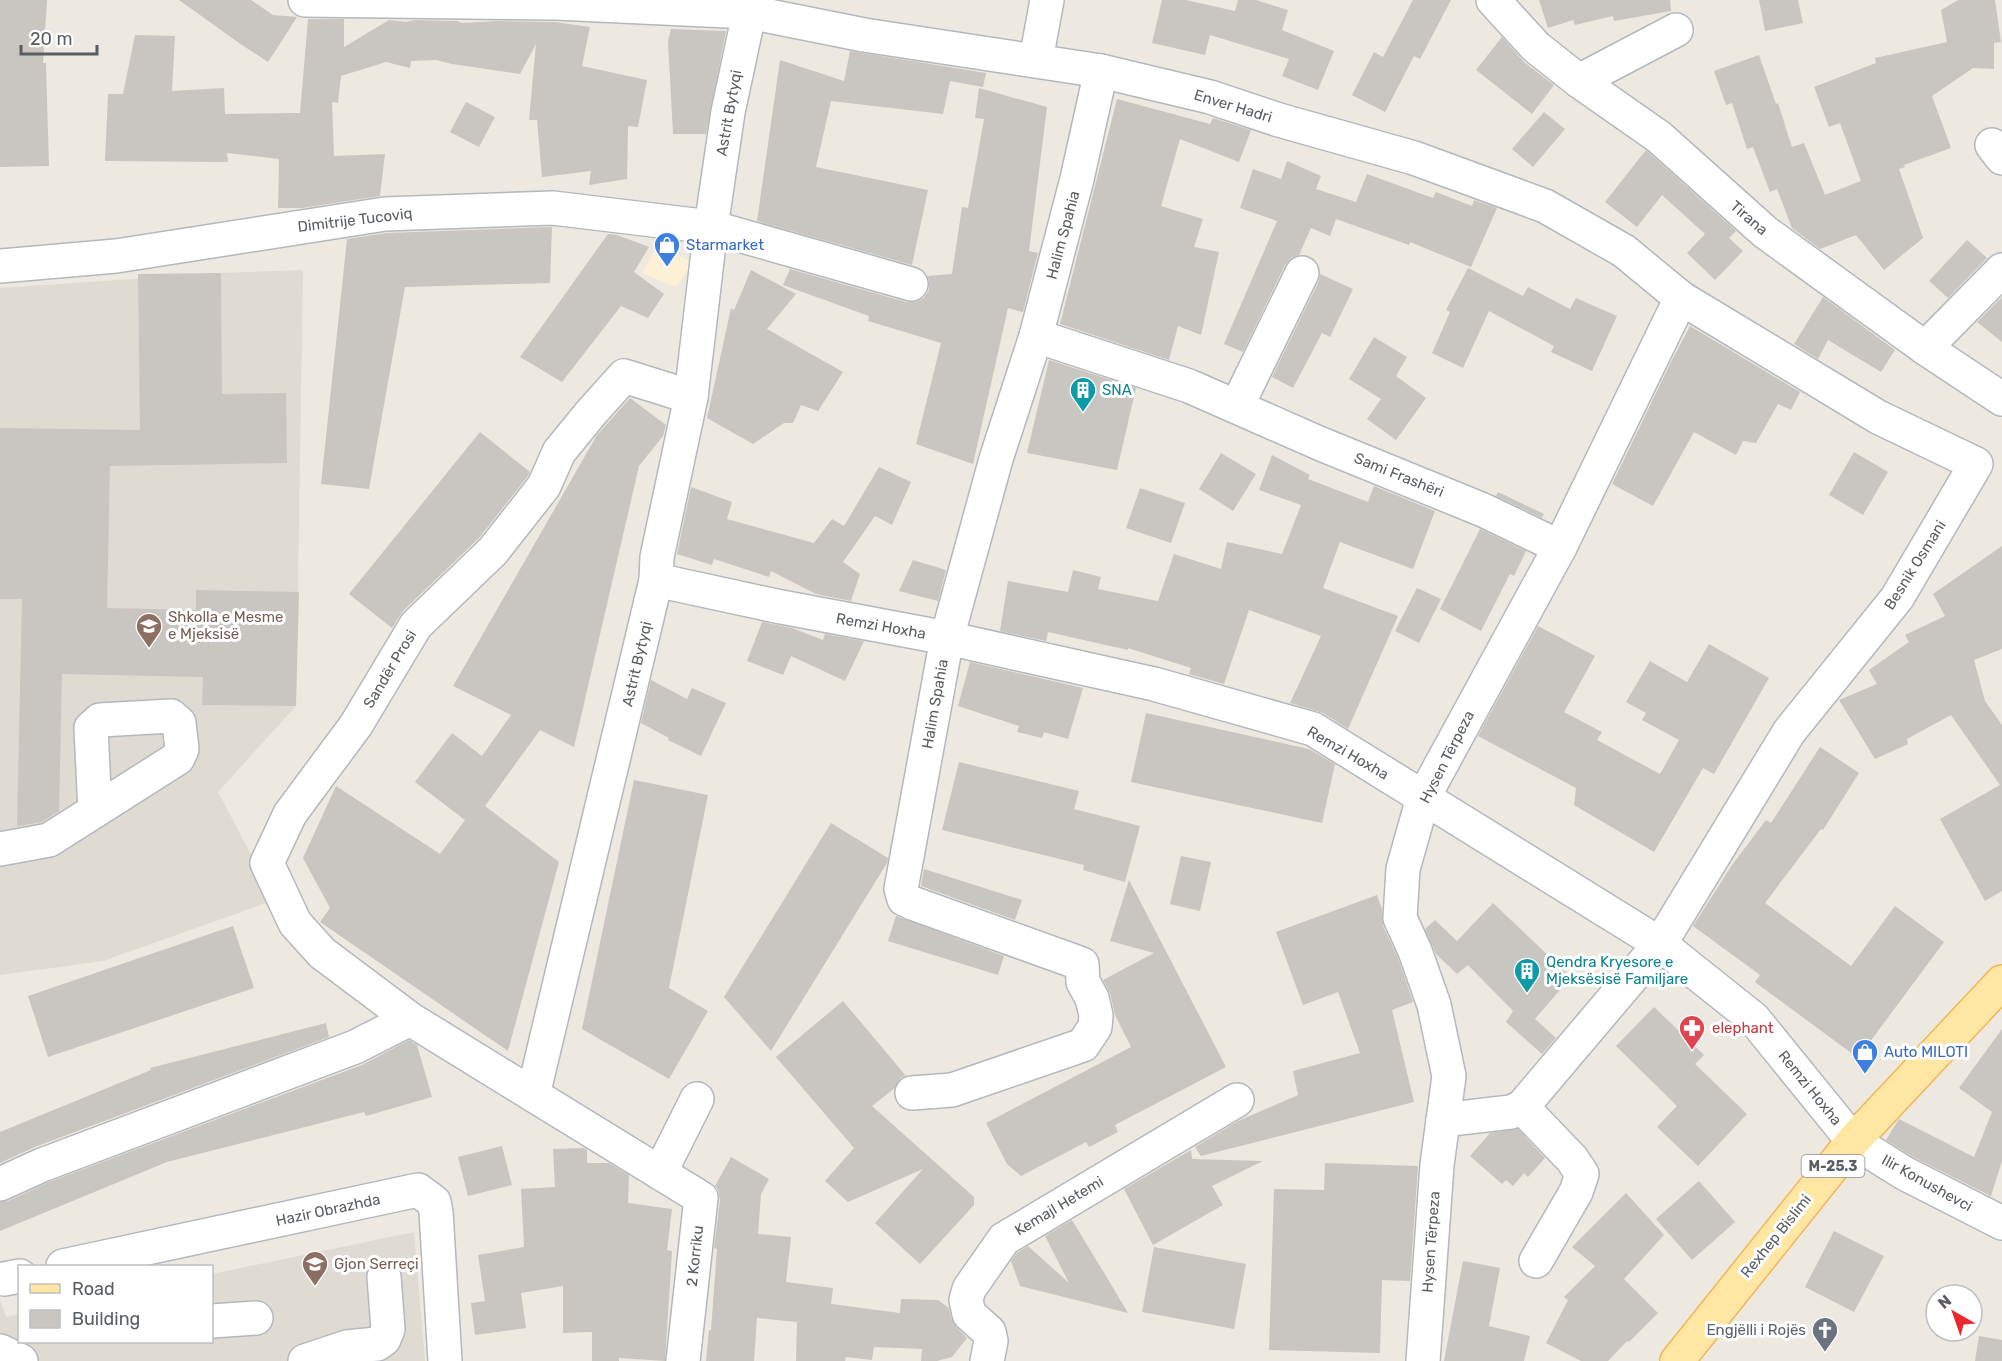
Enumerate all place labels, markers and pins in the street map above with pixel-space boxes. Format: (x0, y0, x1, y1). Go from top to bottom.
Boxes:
shop icon: Starmarket (652, 230, 682, 268)
place label: Starmarket (686, 236, 764, 254)
building icon: SNA (1068, 375, 1098, 413)
place label: SNA (1102, 381, 1132, 399)
place label: Shkolla e Mesme e Mjeksisë (168, 608, 283, 643)
school or university icon: Shkolla e Mesme e Mjeksisë (134, 611, 164, 649)
place label: Qendra Kryesore e Mjeksësisë Familjare (1546, 953, 1688, 988)
building icon: Qendra Kryesore e Mjeksësisë Familjare (1512, 956, 1542, 994)
pharmacy icon: elephant (1677, 1013, 1707, 1051)
place label: elephant (1712, 1019, 1774, 1037)
shop icon: Auto MILOTI (1850, 1037, 1880, 1075)
place label: Auto MILOTI (1884, 1043, 1968, 1061)
school or university icon: Gjon Serreçi (300, 1249, 330, 1287)
place label: Gjon Serreçi (334, 1255, 419, 1273)
church icon: Engjëlli i Rojës (1810, 1315, 1840, 1353)
place label: Engjëlli i Rojës (1706, 1321, 1806, 1339)

